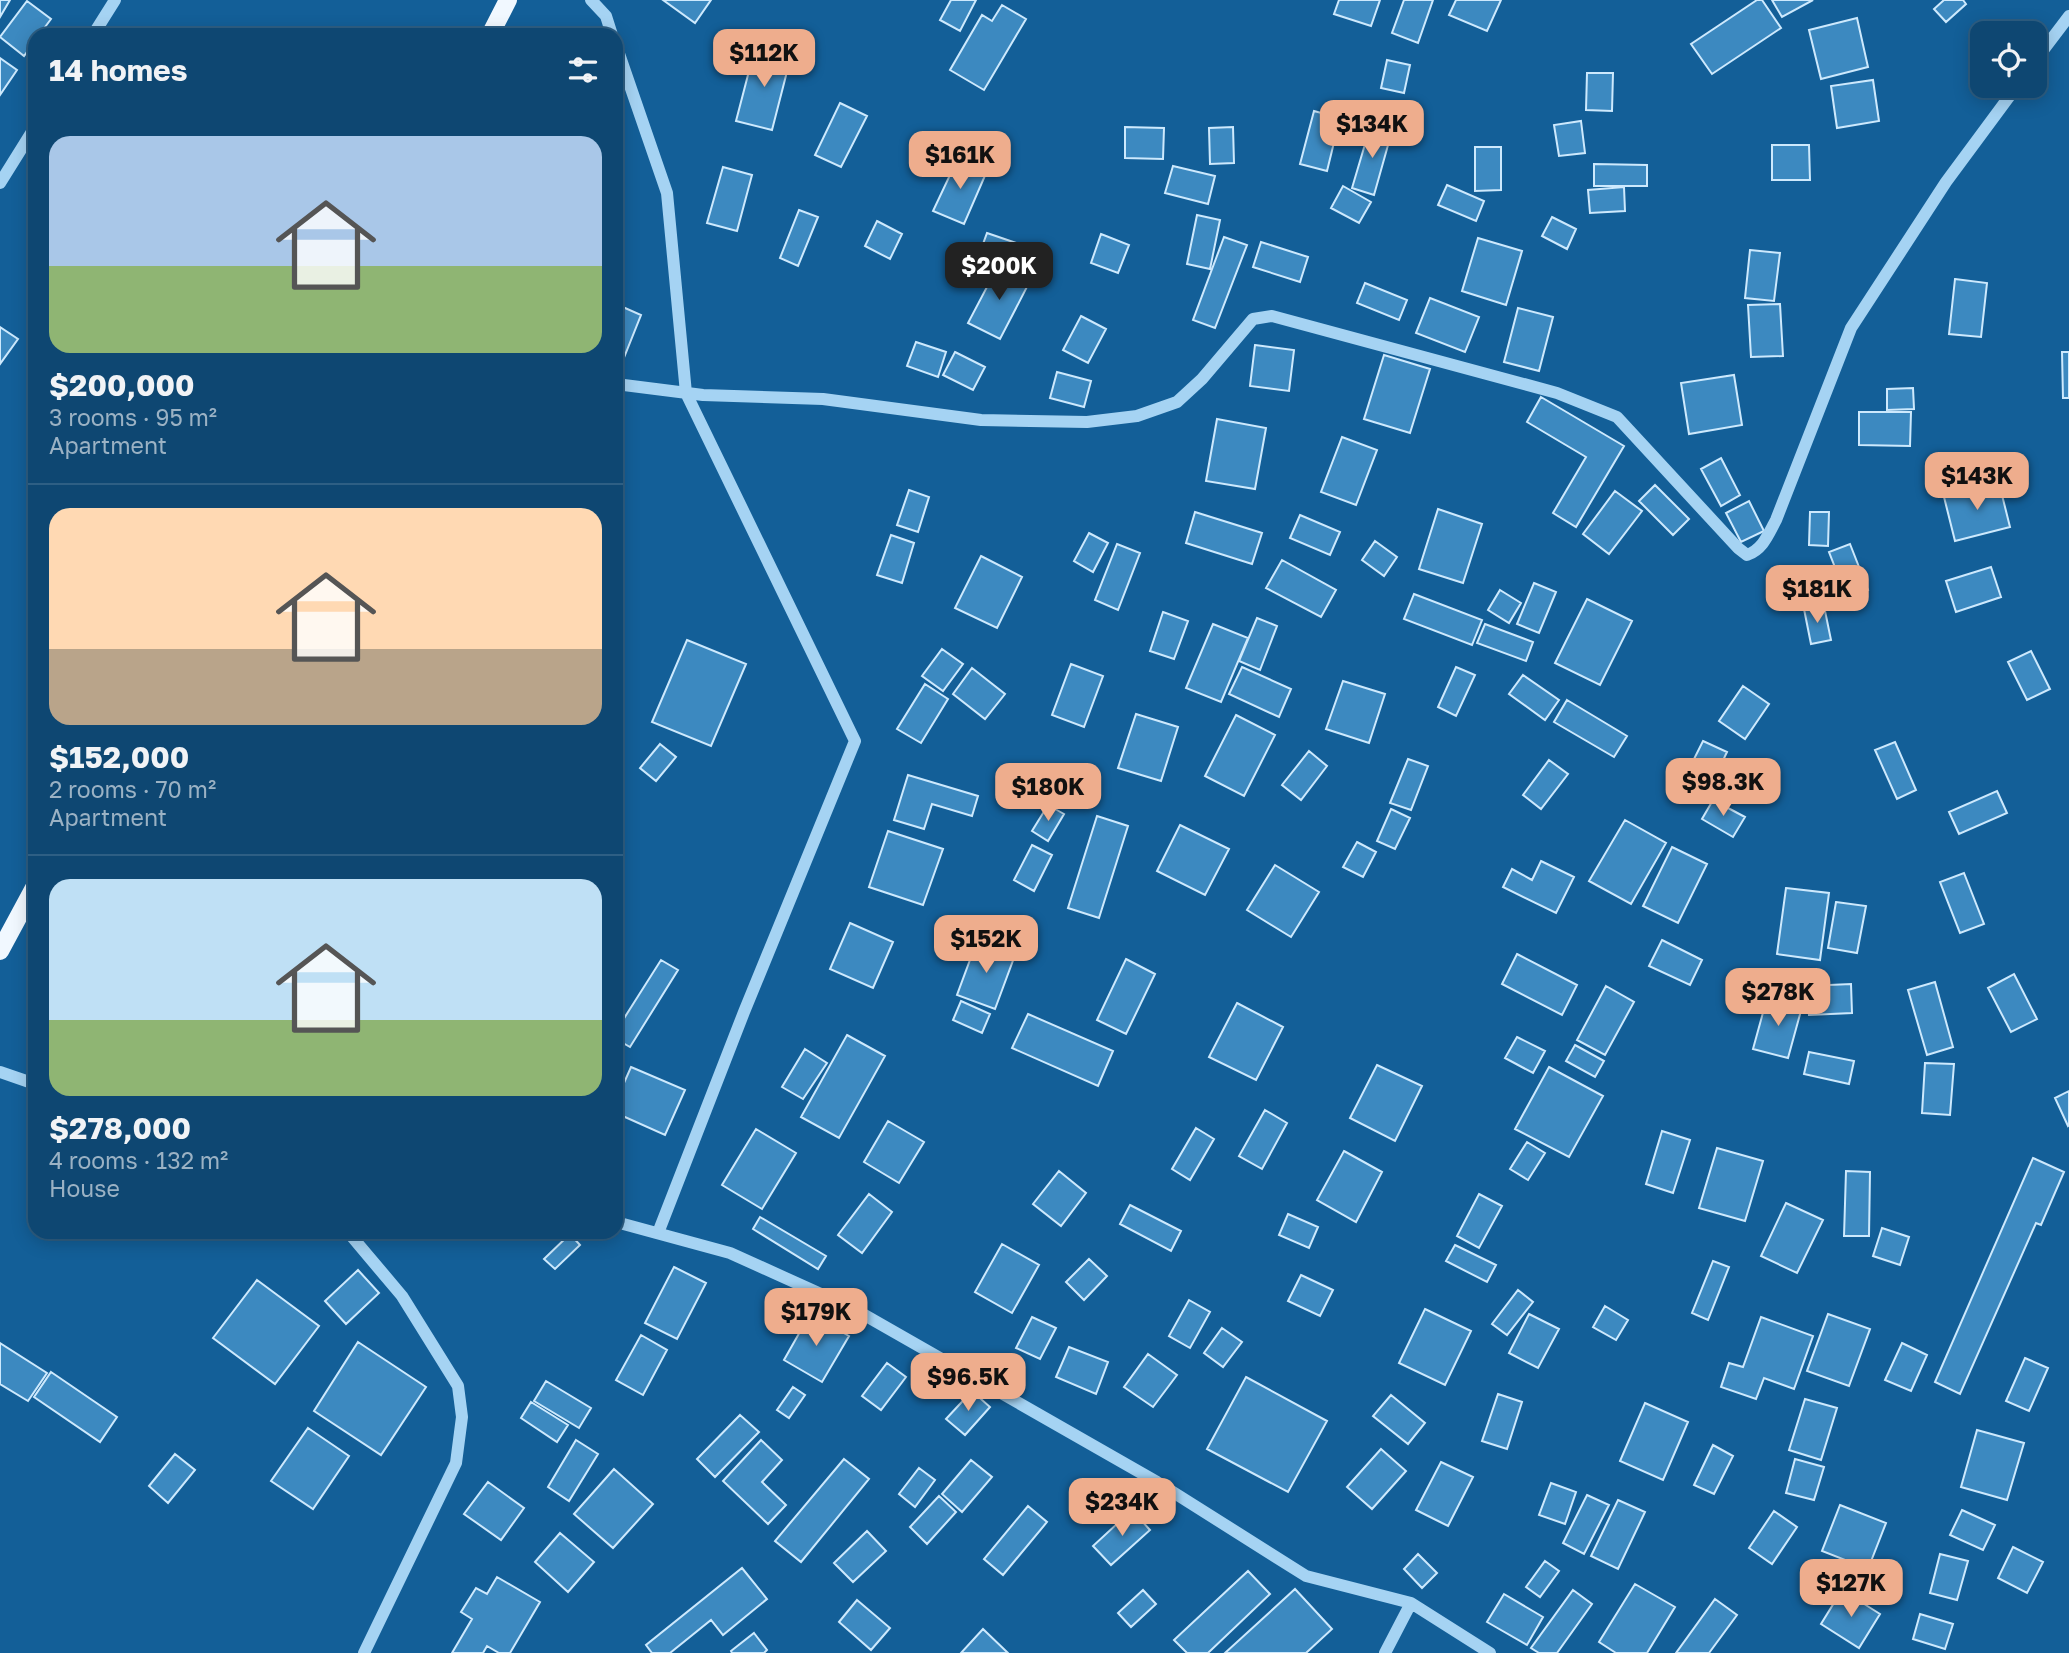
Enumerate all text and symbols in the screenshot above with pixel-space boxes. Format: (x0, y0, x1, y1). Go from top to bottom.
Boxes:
map controls (1970, 21, 2047, 98)
button: locate (1970, 21, 2047, 98)
pin: $112K (715, 29, 813, 89)
text: $112K (729, 38, 799, 66)
icon: filters (564, 51, 602, 89)
text: 14 homes (49, 52, 188, 88)
pin: $134K (1323, 100, 1421, 160)
text: $134K (1336, 109, 1408, 137)
pin: $161K (911, 132, 1009, 191)
text: $161K (925, 140, 995, 168)
icon: home (263, 182, 389, 308)
pin: $200K (950, 243, 1048, 302)
text: $200K (961, 251, 1037, 279)
text: $200,000 (49, 367, 195, 403)
text: 3 rooms · 95 m² (49, 403, 217, 431)
text: Apartment (49, 431, 167, 459)
pin: $143K (1928, 452, 2026, 512)
text: $143K (1941, 461, 2013, 489)
icon: home (263, 554, 389, 680)
pin: $181K (1768, 566, 1866, 625)
text: $181K (1782, 574, 1852, 602)
text: $152,000 (49, 739, 189, 775)
pin: $98.3K (1666, 758, 1780, 818)
pin: $180K (999, 764, 1097, 823)
text: $98.3K (1682, 767, 1764, 795)
text: $180K (1011, 772, 1085, 800)
text: 2 rooms · 70 m² (49, 775, 216, 803)
text: Apartment (49, 803, 167, 831)
pin: $152K (937, 916, 1035, 975)
text: $152K (950, 924, 1022, 952)
icon: home (263, 925, 389, 1051)
pin: $278K (1729, 968, 1827, 1028)
text: $278K (1741, 977, 1815, 1005)
text: $278,000 (49, 1110, 191, 1146)
text: 4 rooms · 132 m² (49, 1146, 228, 1174)
text: House (49, 1174, 120, 1202)
pin: $179K (767, 1288, 865, 1348)
text: $179K (780, 1297, 852, 1325)
pin: $96.5K (911, 1354, 1025, 1413)
text: $96.5K (927, 1362, 1009, 1390)
pin: $234K (1073, 1478, 1171, 1538)
text: $234K (1085, 1487, 1159, 1515)
pin: $127K (1802, 1560, 1900, 1619)
text: $127K (1816, 1568, 1886, 1596)

